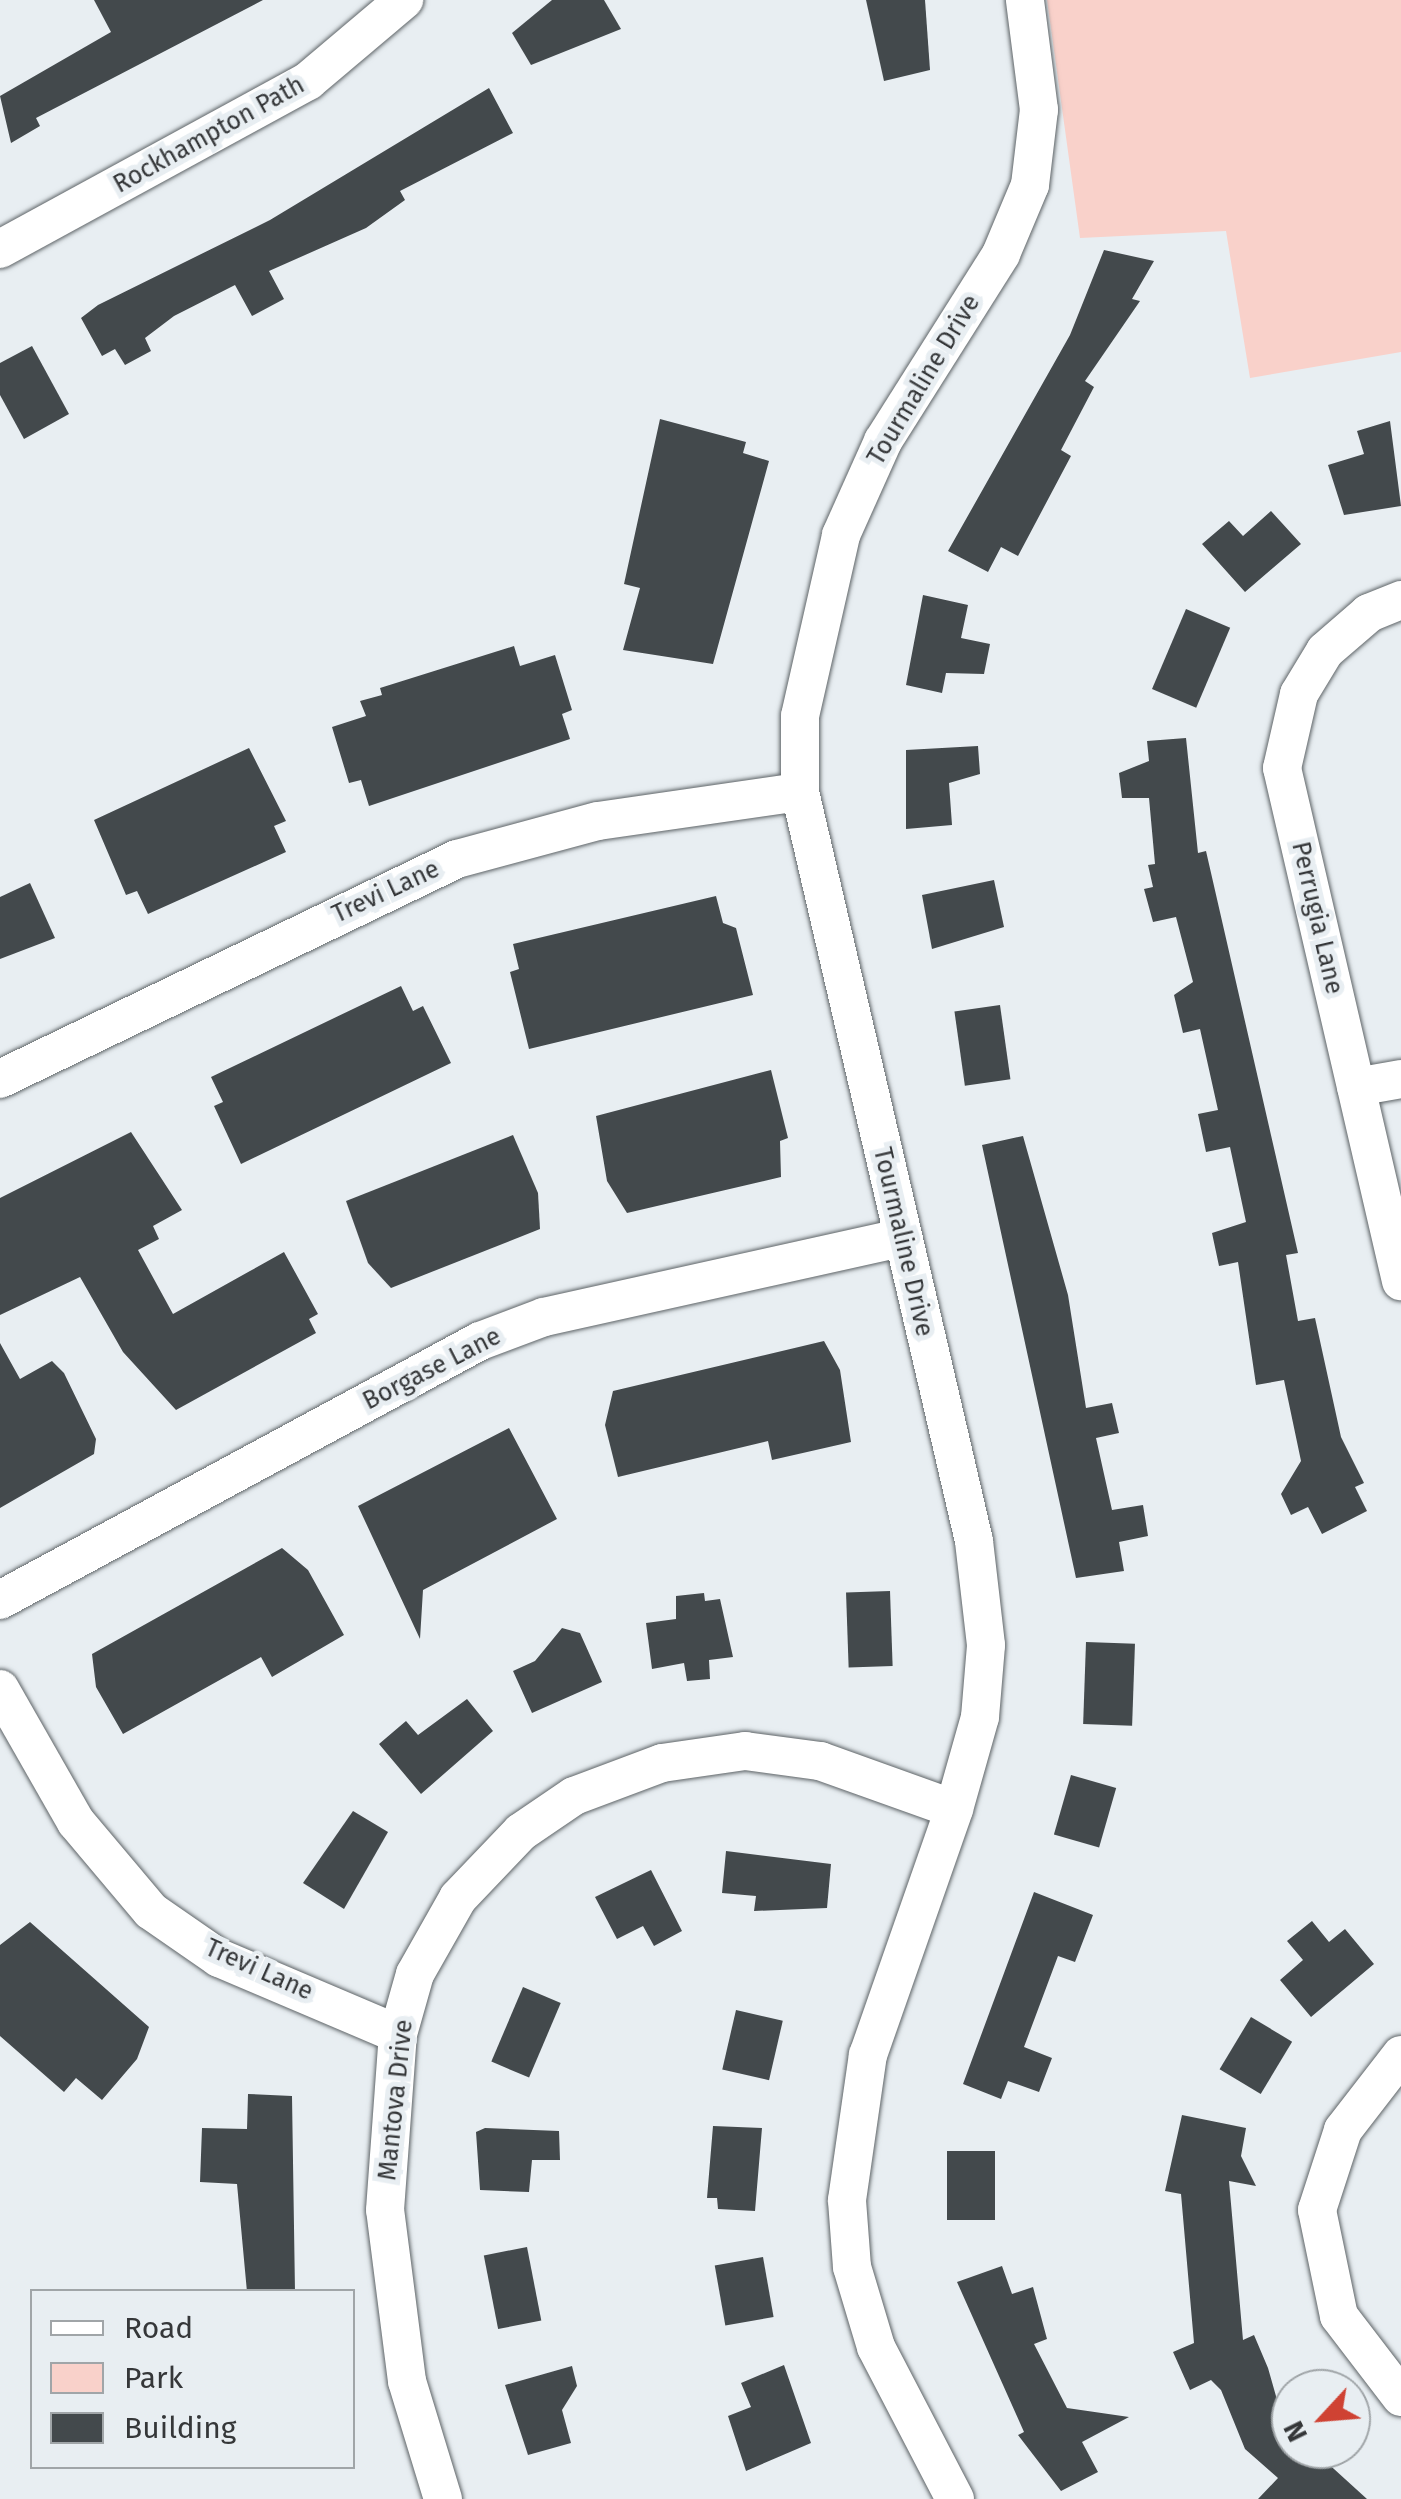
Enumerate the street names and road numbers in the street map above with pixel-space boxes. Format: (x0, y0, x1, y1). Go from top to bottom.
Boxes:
street label: Rockhampton Path (108, 70, 310, 200)
street label: Tourmaline Drive (861, 290, 987, 470)
street label: Perrugia Lane (1285, 839, 1349, 997)
street label: Trevi Lane (328, 854, 444, 930)
street label: Tourmaline Drive (867, 1145, 939, 1339)
street label: Borgase Lane (358, 1321, 506, 1417)
street label: Trevi Lane (201, 1933, 317, 2007)
street label: Mantova Drive (373, 2018, 419, 2182)

